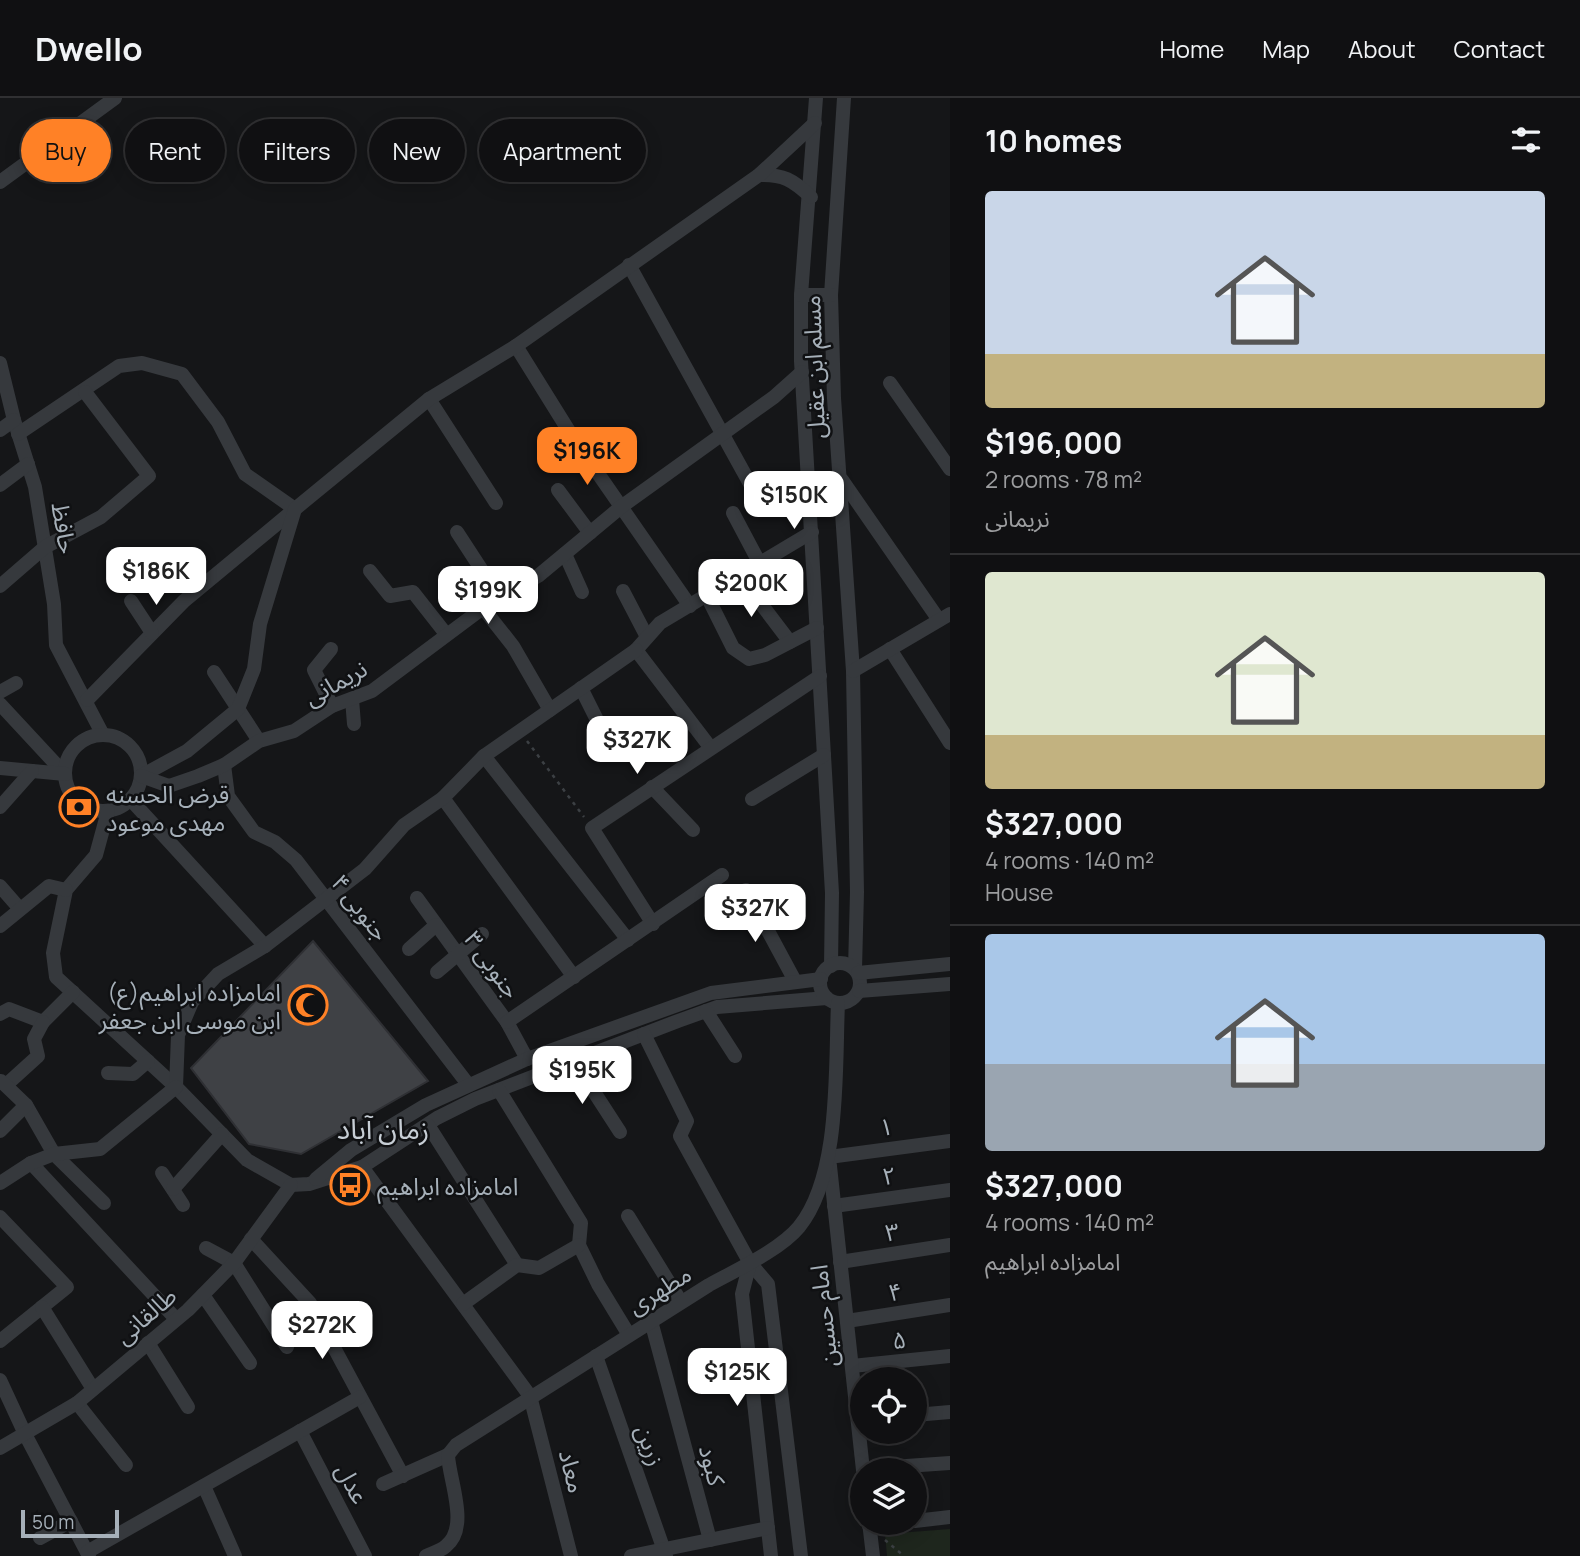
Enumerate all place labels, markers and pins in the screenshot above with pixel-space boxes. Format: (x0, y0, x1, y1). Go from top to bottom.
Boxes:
pin: $196K (538, 428, 636, 487)
pin: $150K (745, 472, 843, 531)
pin: $186K (107, 547, 205, 607)
pin: $200K (702, 560, 800, 619)
pin: $199K (439, 566, 537, 626)
pin: $327K (588, 716, 686, 776)
place label: قرض الحسنه مهدی موعود (106, 777, 229, 838)
bank icon: قرض الحسنه مهدی موعود (58, 786, 100, 828)
pin: $327K (706, 884, 804, 944)
place label: (ع)امامزاده ابراهیم ابن موسی ابن جعفر (98, 975, 281, 1036)
mosque icon: (ع)امامزاده ابراهیم ابن موسی ابن جعفر (287, 984, 329, 1026)
pin: $195K (533, 1046, 631, 1106)
bus stop icon: امامزاده ابراهیم (329, 1164, 371, 1206)
place label: امامزاده ابراهیم (377, 1169, 518, 1204)
pin: $272K (273, 1302, 371, 1361)
pin: $125K (688, 1348, 786, 1408)

